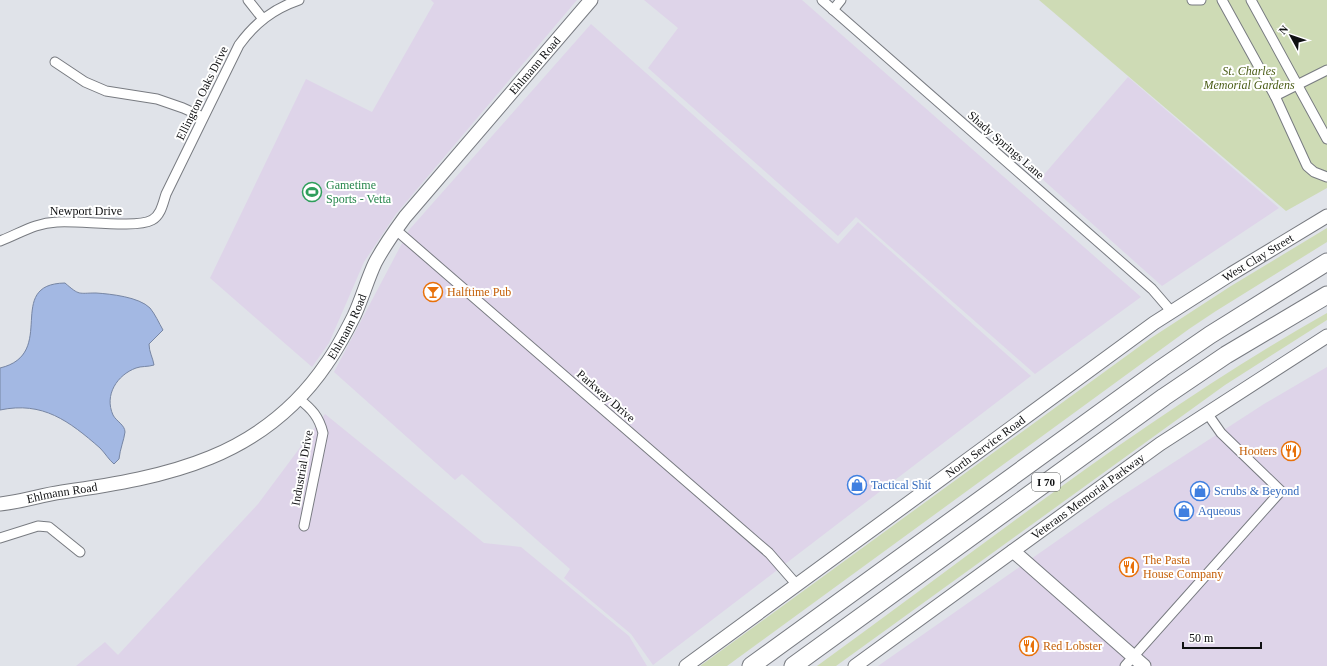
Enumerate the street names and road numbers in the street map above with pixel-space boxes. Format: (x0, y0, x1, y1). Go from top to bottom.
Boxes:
street label: Ehlmann Road (506, 34, 563, 97)
street label: Ellington Oaks Drive (173, 44, 231, 142)
street label: Shady Springs Lane (965, 108, 1047, 182)
street label: Newport Drive (50, 204, 122, 218)
street label: West Clay Street (1220, 231, 1297, 285)
street label: Ehlmann Road (324, 292, 369, 362)
street label: Parkway Drive (574, 367, 638, 425)
street label: North Service Road (943, 413, 1028, 481)
street label: Industrial Drive (288, 429, 316, 507)
street label: Veterans Memorial Parkway (1028, 451, 1147, 542)
road number: I 70 (1032, 473, 1060, 491)
street label: Ehlmann Road (25, 480, 98, 506)

